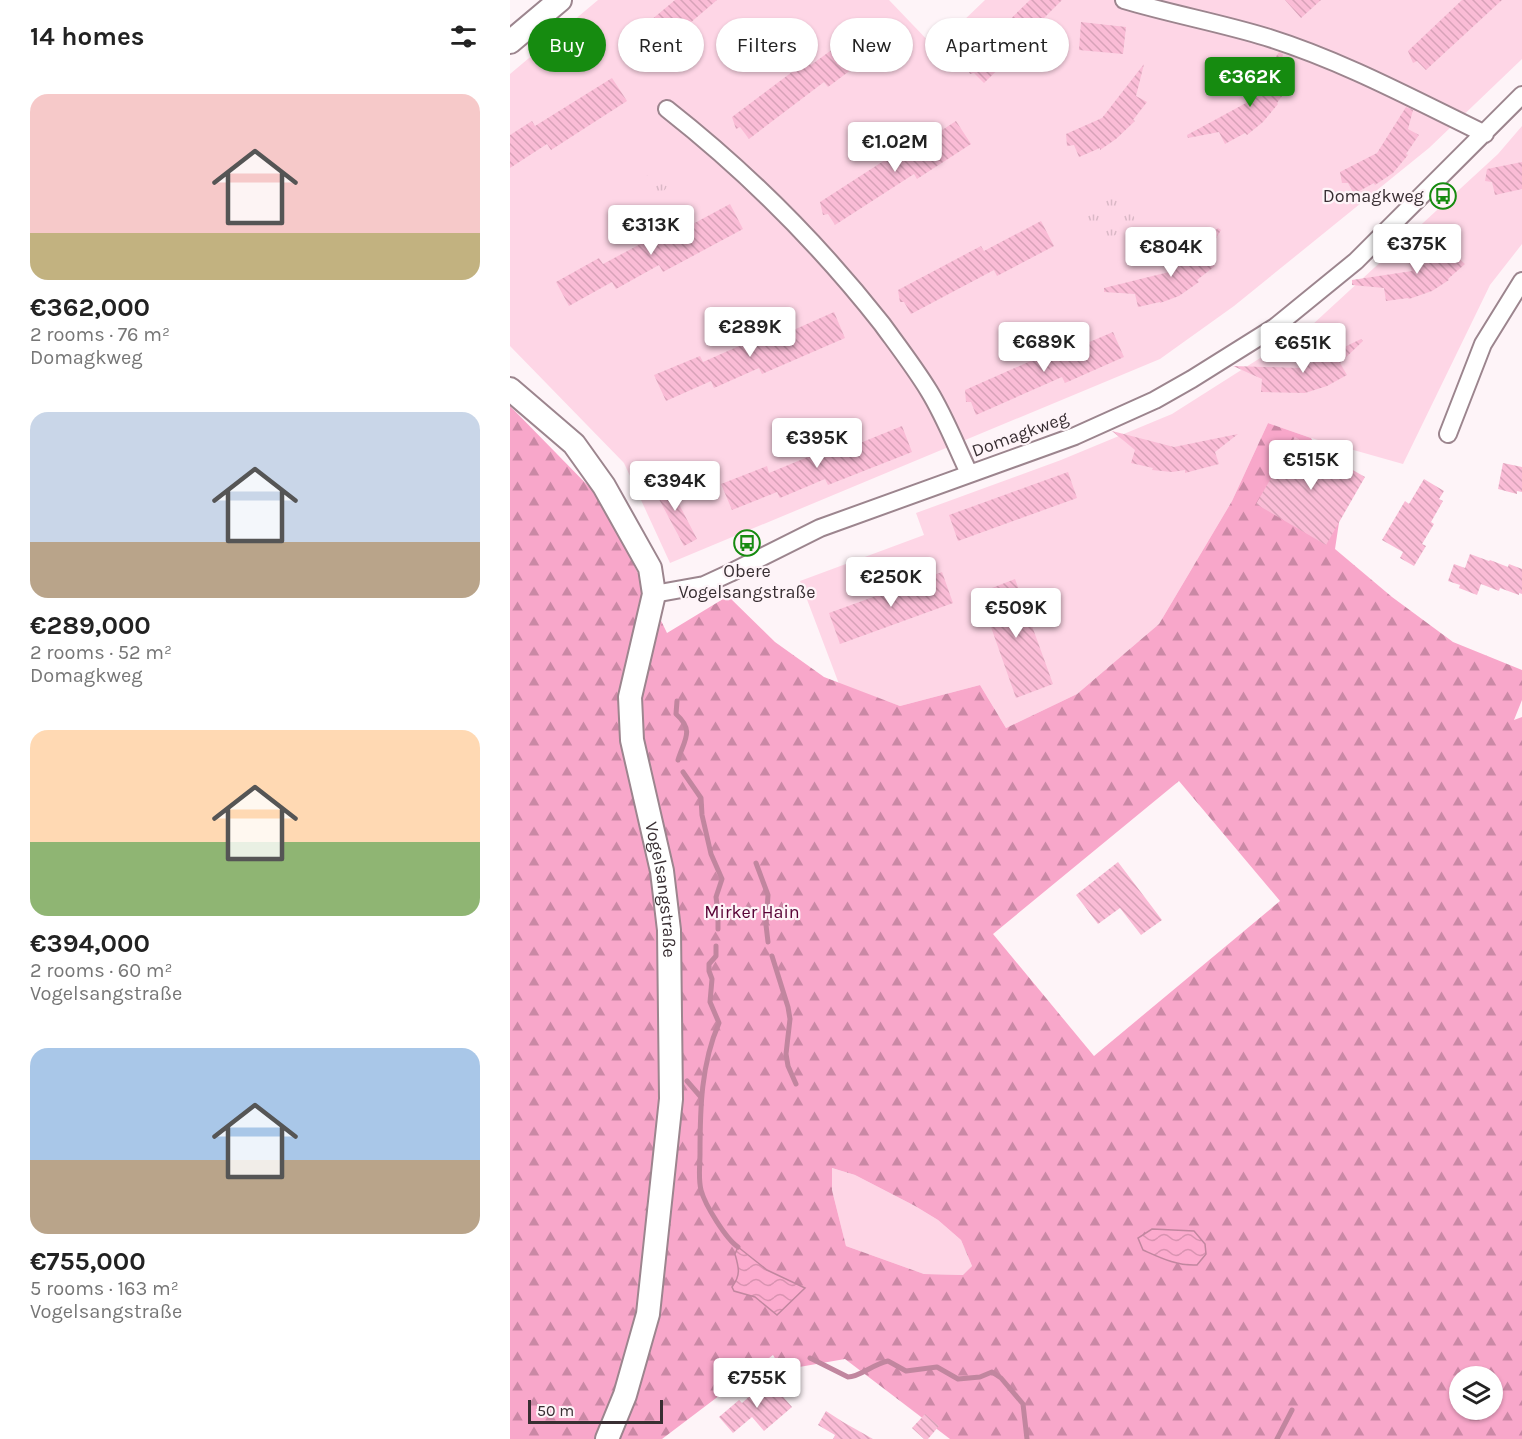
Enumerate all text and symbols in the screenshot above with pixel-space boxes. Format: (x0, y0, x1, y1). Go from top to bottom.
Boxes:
chip: Buy (528, 18, 606, 72)
chip: Rent (618, 18, 704, 72)
chip: Filters (716, 18, 818, 72)
chip: New (830, 18, 913, 72)
chip: Apartment (925, 18, 1069, 72)
icon: filters (447, 20, 480, 53)
text: 14 homes (30, 21, 144, 52)
pin: €362K (1208, 57, 1292, 108)
text: €362K (1219, 65, 1281, 88)
pin: €1.02M (846, 122, 944, 173)
text: €1.02M (862, 130, 928, 153)
icon: home (201, 133, 309, 241)
bus stop icon: Domagkweg (1428, 181, 1458, 211)
place label: Domagkweg (1323, 185, 1424, 207)
pin: €313K (609, 205, 693, 256)
text: €313K (622, 213, 680, 236)
pin: €375K (1375, 224, 1459, 275)
pin: €804K (1129, 227, 1213, 278)
text: €375K (1387, 232, 1447, 255)
text: €804K (1139, 235, 1203, 258)
text: €362,000 (30, 292, 150, 323)
pin: €289K (708, 307, 792, 358)
text: €289K (719, 315, 781, 338)
pin: €689K (1002, 322, 1086, 373)
text: 2 rooms · 76 m² (30, 323, 170, 346)
pin: €651K (1261, 323, 1345, 374)
text: €689K (1012, 330, 1076, 353)
text: €651K (1275, 331, 1331, 354)
text: Domagkweg (30, 346, 142, 369)
street label: Domagkweg (969, 406, 1071, 462)
pin: €395K (775, 418, 859, 469)
text: €395K (786, 426, 848, 449)
pin: €515K (1269, 440, 1353, 491)
text: €515K (1283, 448, 1339, 471)
icon: home (201, 451, 309, 559)
pin: €394K (633, 461, 717, 512)
text: €394K (644, 469, 706, 492)
bus stop icon: Obere Vogelsangstraße (732, 528, 762, 558)
pin: €250K (849, 557, 933, 608)
place label: Obere Vogelsangstraße (678, 560, 816, 603)
text: €250K (860, 565, 922, 588)
pin: €509K (974, 588, 1058, 639)
text: €509K (985, 596, 1047, 619)
text: €289,000 (30, 610, 151, 641)
text: 2 rooms · 52 m² (30, 641, 172, 664)
text: Domagkweg (30, 664, 142, 687)
icon: home (201, 769, 309, 877)
street label: Vogelsangstraße (640, 820, 680, 958)
park label: Mirker Hain (704, 901, 800, 923)
text: €394,000 (30, 928, 150, 959)
text: 2 rooms · 60 m² (30, 959, 173, 982)
text: Vogelsangstraße (30, 982, 182, 1005)
icon: home (201, 1087, 309, 1195)
text: €755,000 (30, 1246, 146, 1277)
text: 5 rooms · 163 m² (30, 1277, 179, 1300)
text: Vogelsangstraße (30, 1300, 182, 1323)
pin: €755K (715, 1358, 799, 1409)
text: €755K (728, 1366, 786, 1389)
map controls (1449, 1366, 1503, 1420)
button: layers (1449, 1366, 1503, 1420)
scale bar (528, 1397, 663, 1424)
text: 50 m (537, 1401, 574, 1420)

